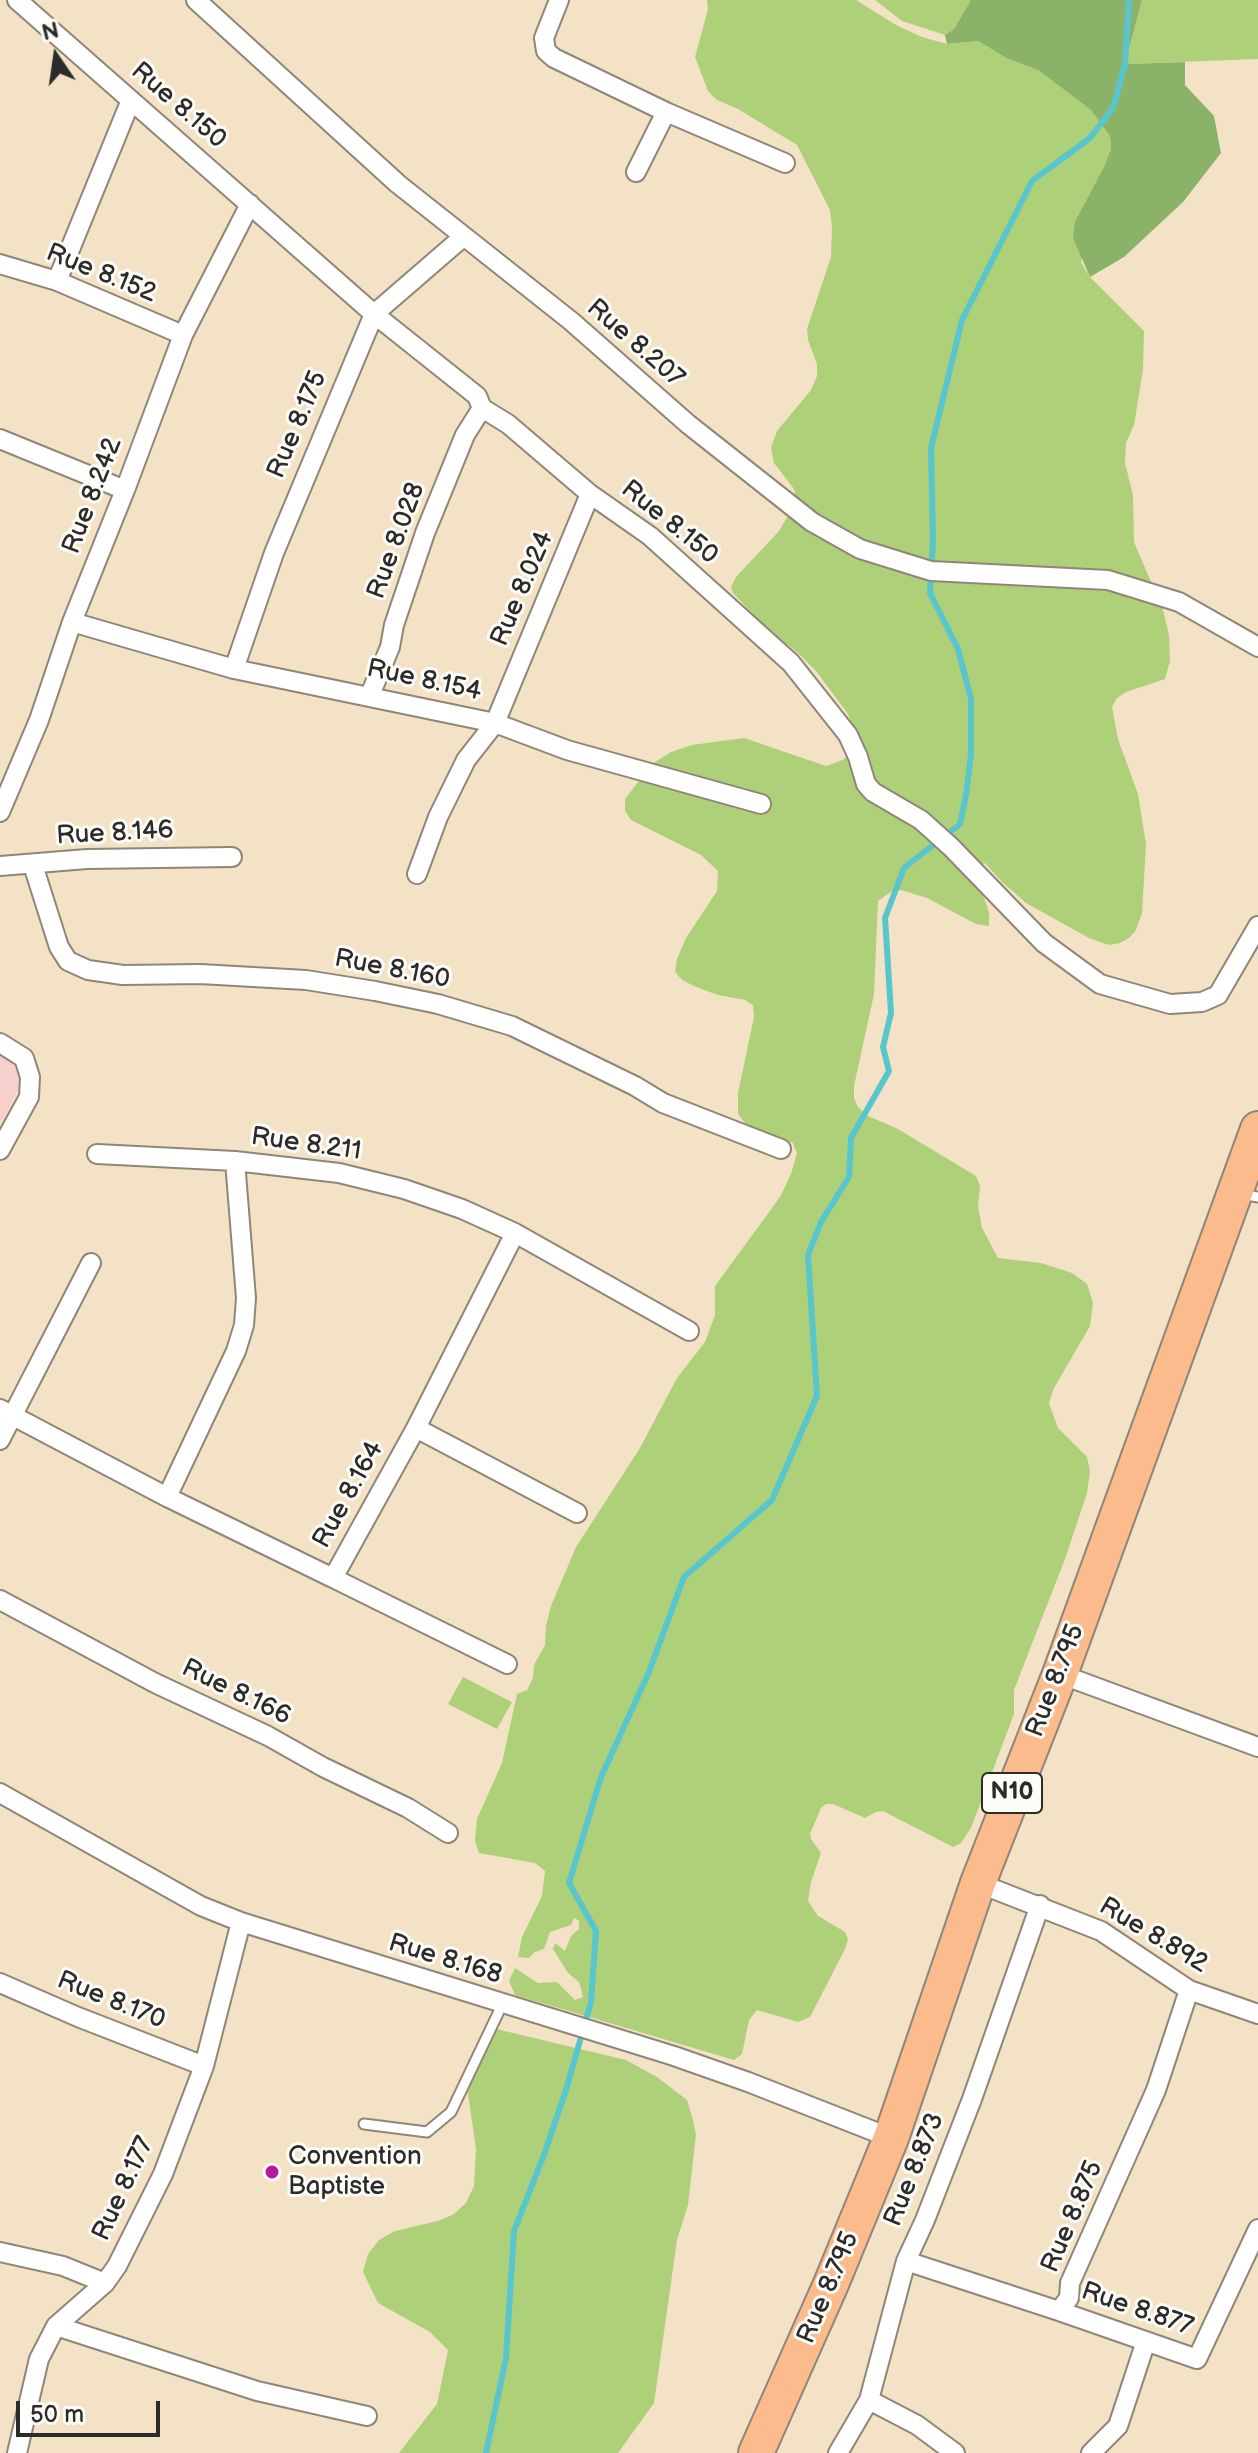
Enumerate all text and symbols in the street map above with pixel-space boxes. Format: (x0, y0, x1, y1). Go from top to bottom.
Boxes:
north arrow (16, 16, 96, 96)
text: N (39, 17, 62, 47)
street label: Rue 8.150 (124, 56, 232, 156)
street label: Rue 8.152 (41, 238, 161, 310)
street label: Rue 8.207 (580, 293, 690, 395)
street label: Rue 8.175 (261, 367, 335, 483)
street label: Rue 8.242 (57, 434, 129, 558)
street label: Rue 8.150 (614, 474, 724, 572)
street label: Rue 8.028 (362, 479, 432, 603)
street label: Rue 8.024 (485, 527, 561, 651)
street label: Rue 8.154 (364, 654, 484, 708)
street label: Rue 8.146 (56, 815, 174, 853)
street label: Rue 8.160 (332, 944, 452, 996)
street label: Rue 8.211 (249, 1122, 363, 1168)
street label: Rue 8.164 (307, 1436, 391, 1554)
street label: Rue 8.795 (1020, 1620, 1092, 1742)
street label: Rue 8.166 (176, 1653, 296, 1733)
road number: N10 (982, 1773, 1042, 1813)
street label: Rue 8.892 (1093, 1891, 1213, 1981)
street label: Rue 8.168 (385, 1928, 505, 1992)
street label: Rue 8.170 (52, 1965, 170, 2037)
street label: Rue 8.873 (878, 2109, 952, 2231)
street label: Rue 8.177 (86, 2132, 162, 2246)
place label: Convention Baptiste (288, 2141, 422, 2202)
street label: Rue 8.875 (1035, 2156, 1111, 2278)
marker: Convention Baptiste (263, 2163, 281, 2181)
street label: Rue 8.795 (792, 2227, 866, 2349)
street label: Rue 8.877 (1077, 2276, 1197, 2344)
scale bar (20, 2385, 164, 2435)
text: 50 m (30, 2400, 84, 2429)

